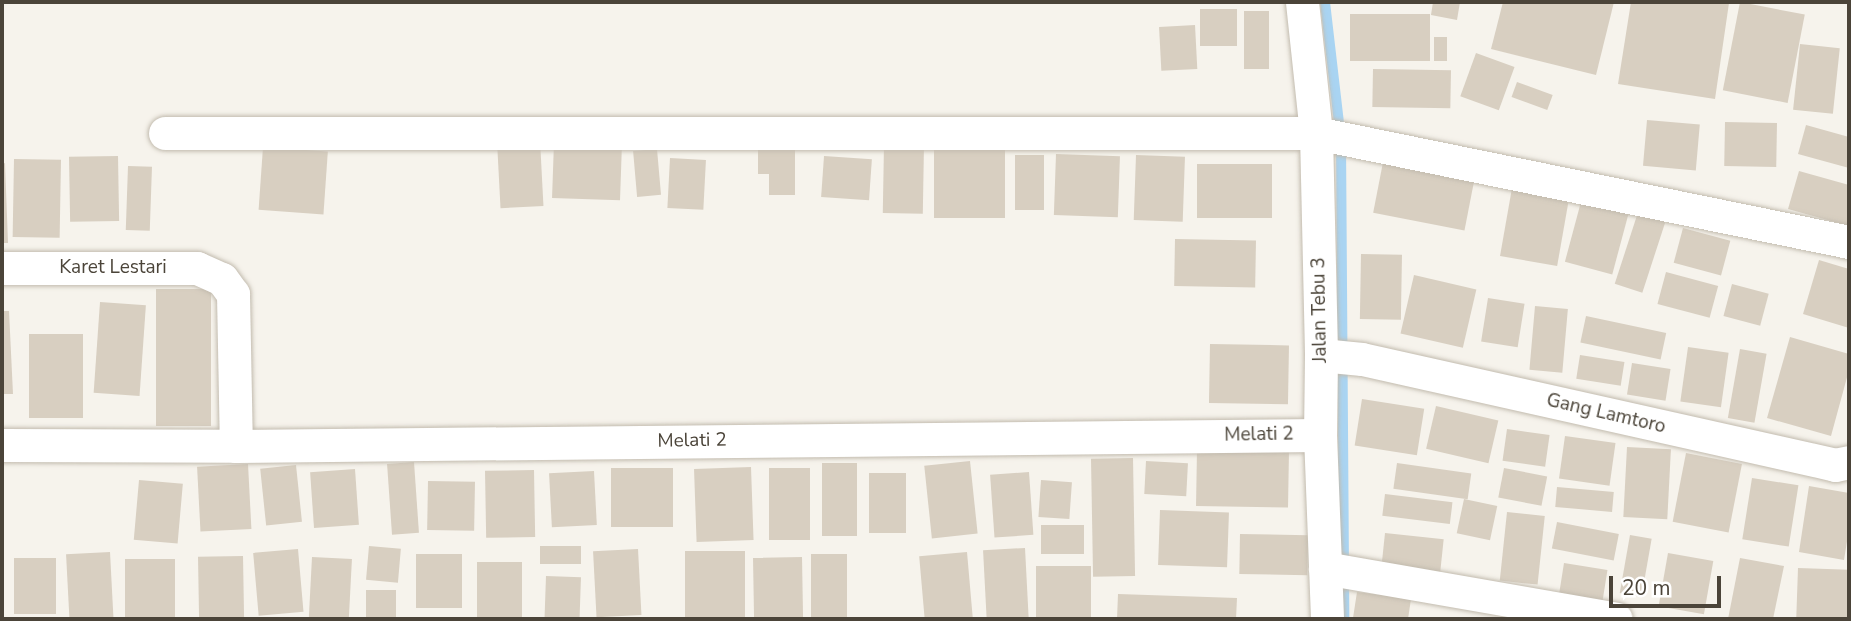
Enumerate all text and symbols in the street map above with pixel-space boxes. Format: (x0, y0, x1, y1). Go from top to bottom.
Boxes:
street label: Karet Lestari (59, 257, 167, 279)
street label: Jalan Tebu 3 (1308, 257, 1332, 363)
street label: Gang Lamtoro (1544, 389, 1668, 439)
street label: Melati 2 (1224, 423, 1294, 447)
street label: Melati 2 (657, 429, 727, 453)
scale bar (1613, 562, 1725, 606)
text: 20 m (1622, 574, 1671, 602)

